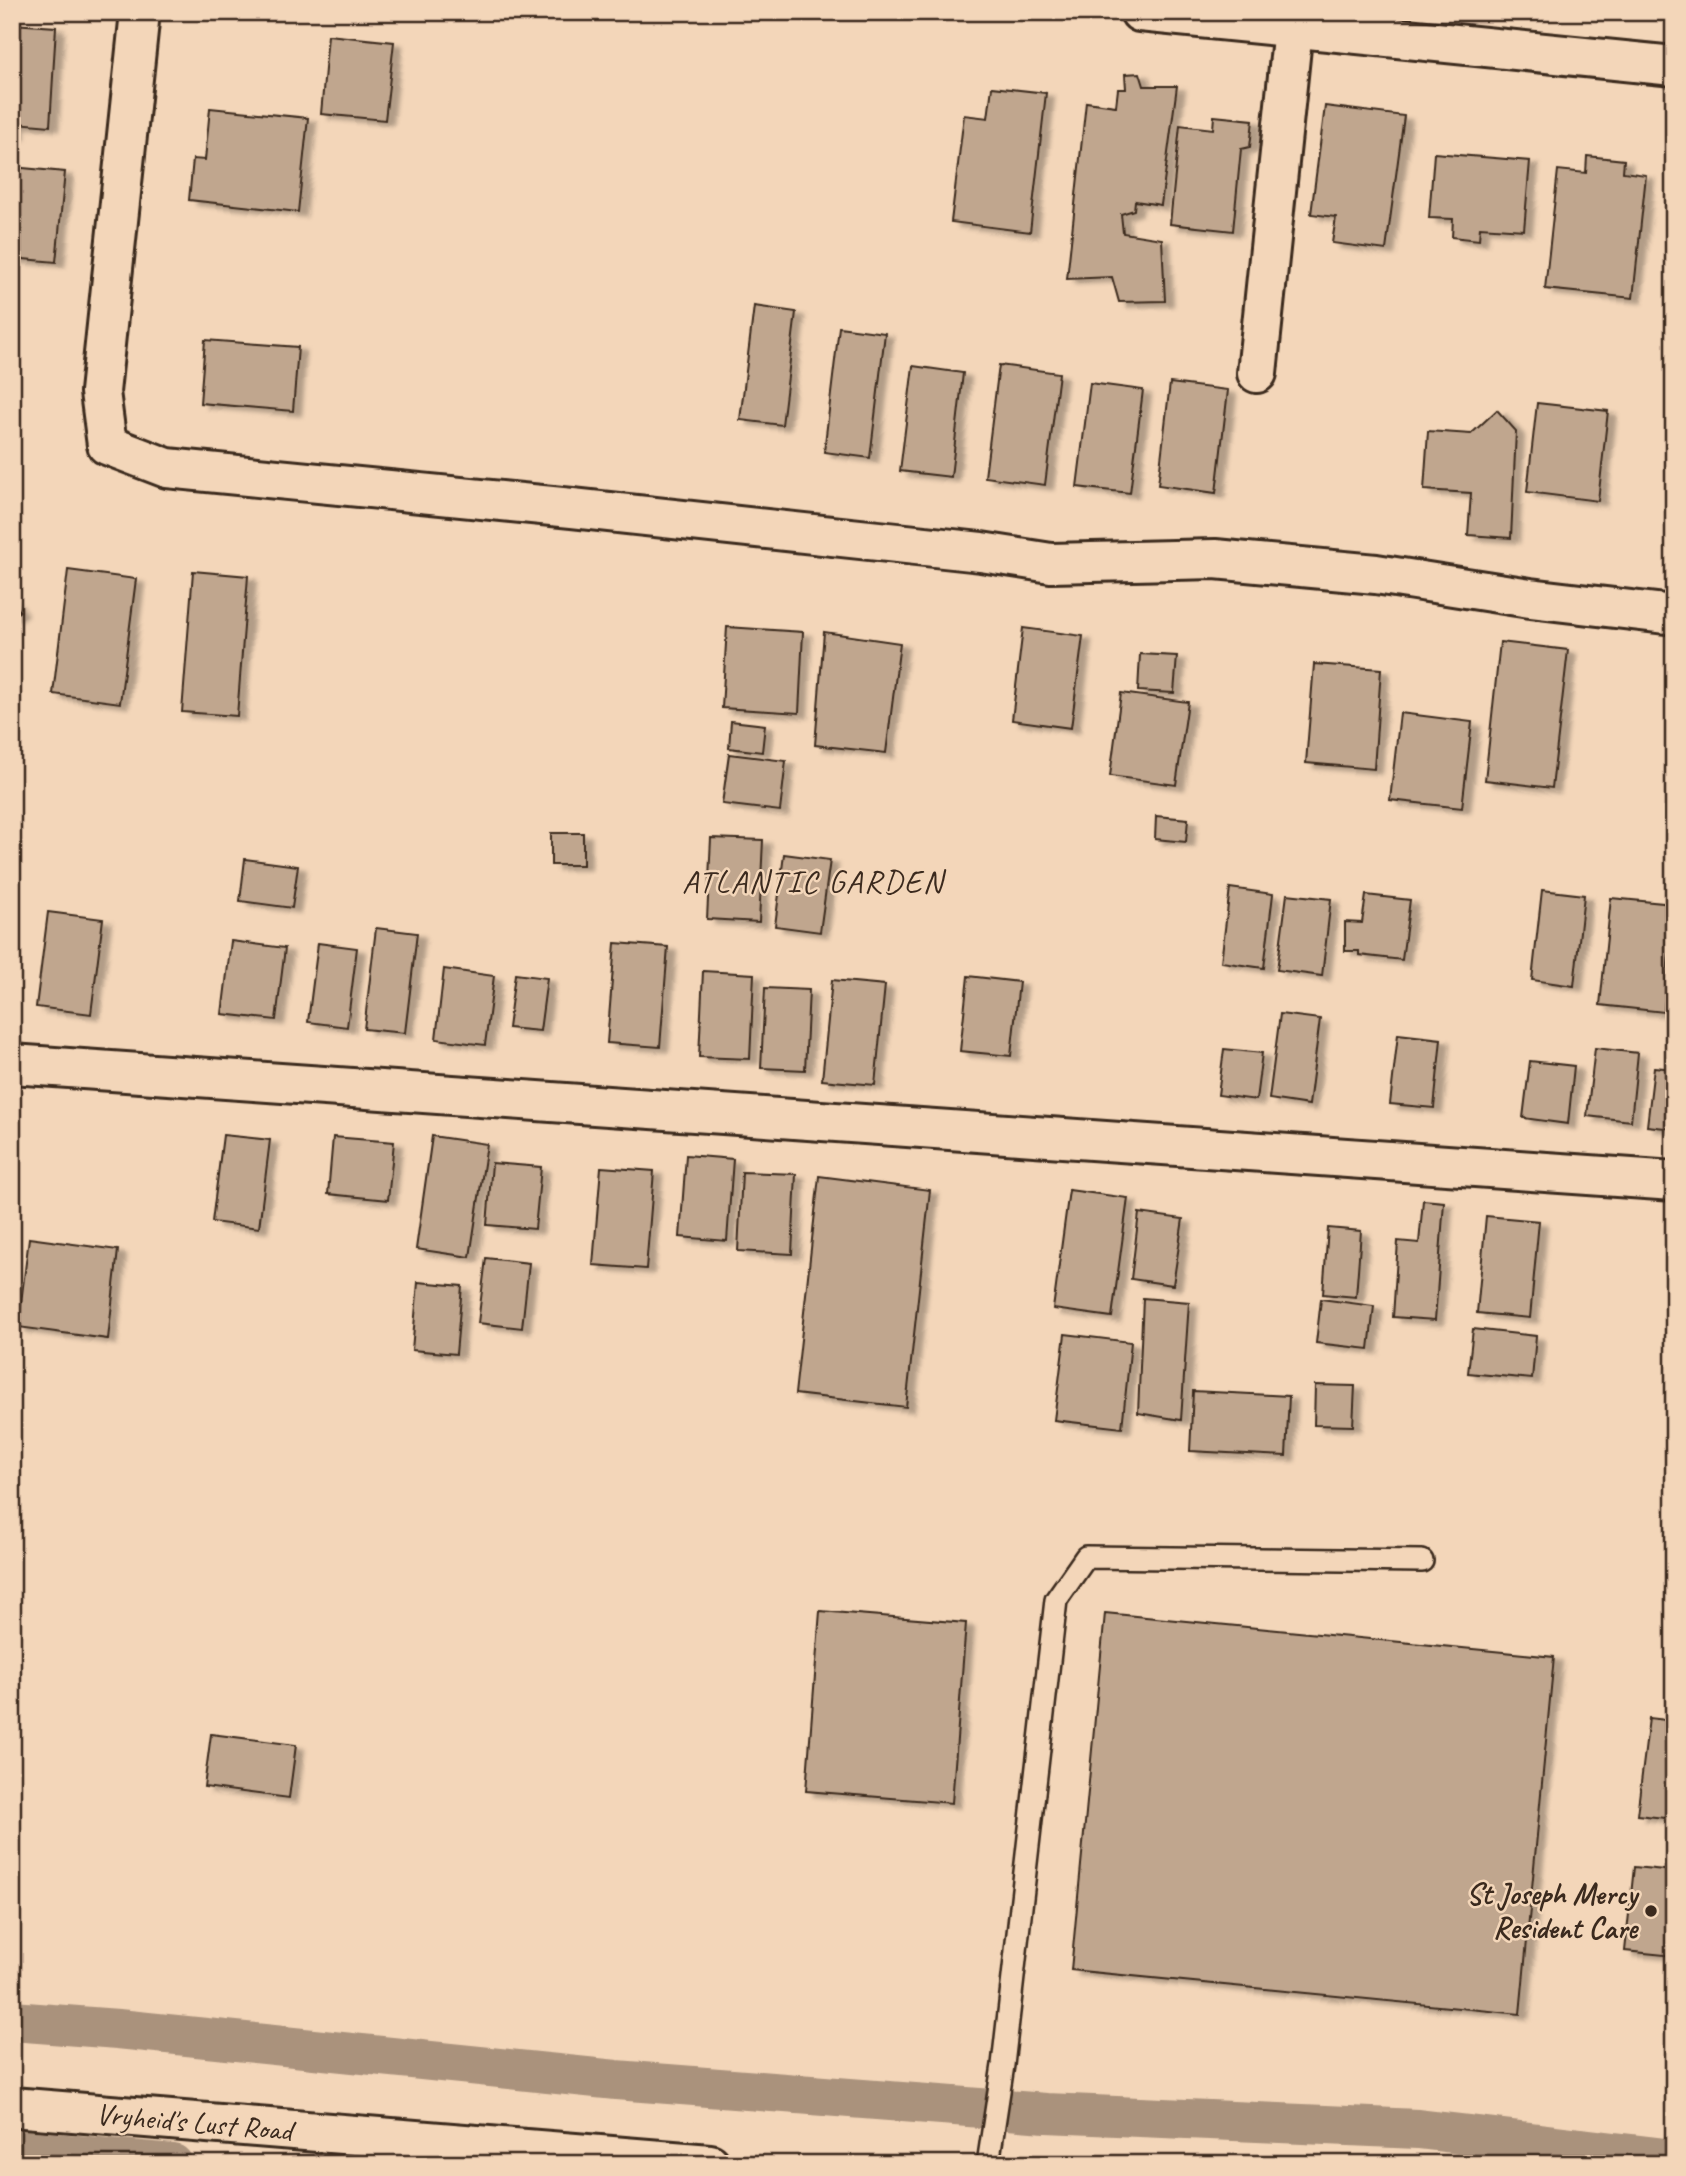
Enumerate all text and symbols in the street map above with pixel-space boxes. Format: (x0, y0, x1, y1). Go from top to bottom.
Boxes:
district label: ATLANTIC GARDEN (682, 861, 947, 902)
place label: St Joseph Mercy Resident Care (1466, 1875, 1640, 1947)
marker: St Joseph Mercy Resident Care (1643, 1903, 1659, 1919)
street label: Vryheid's Lust Road (94, 2095, 298, 2150)

